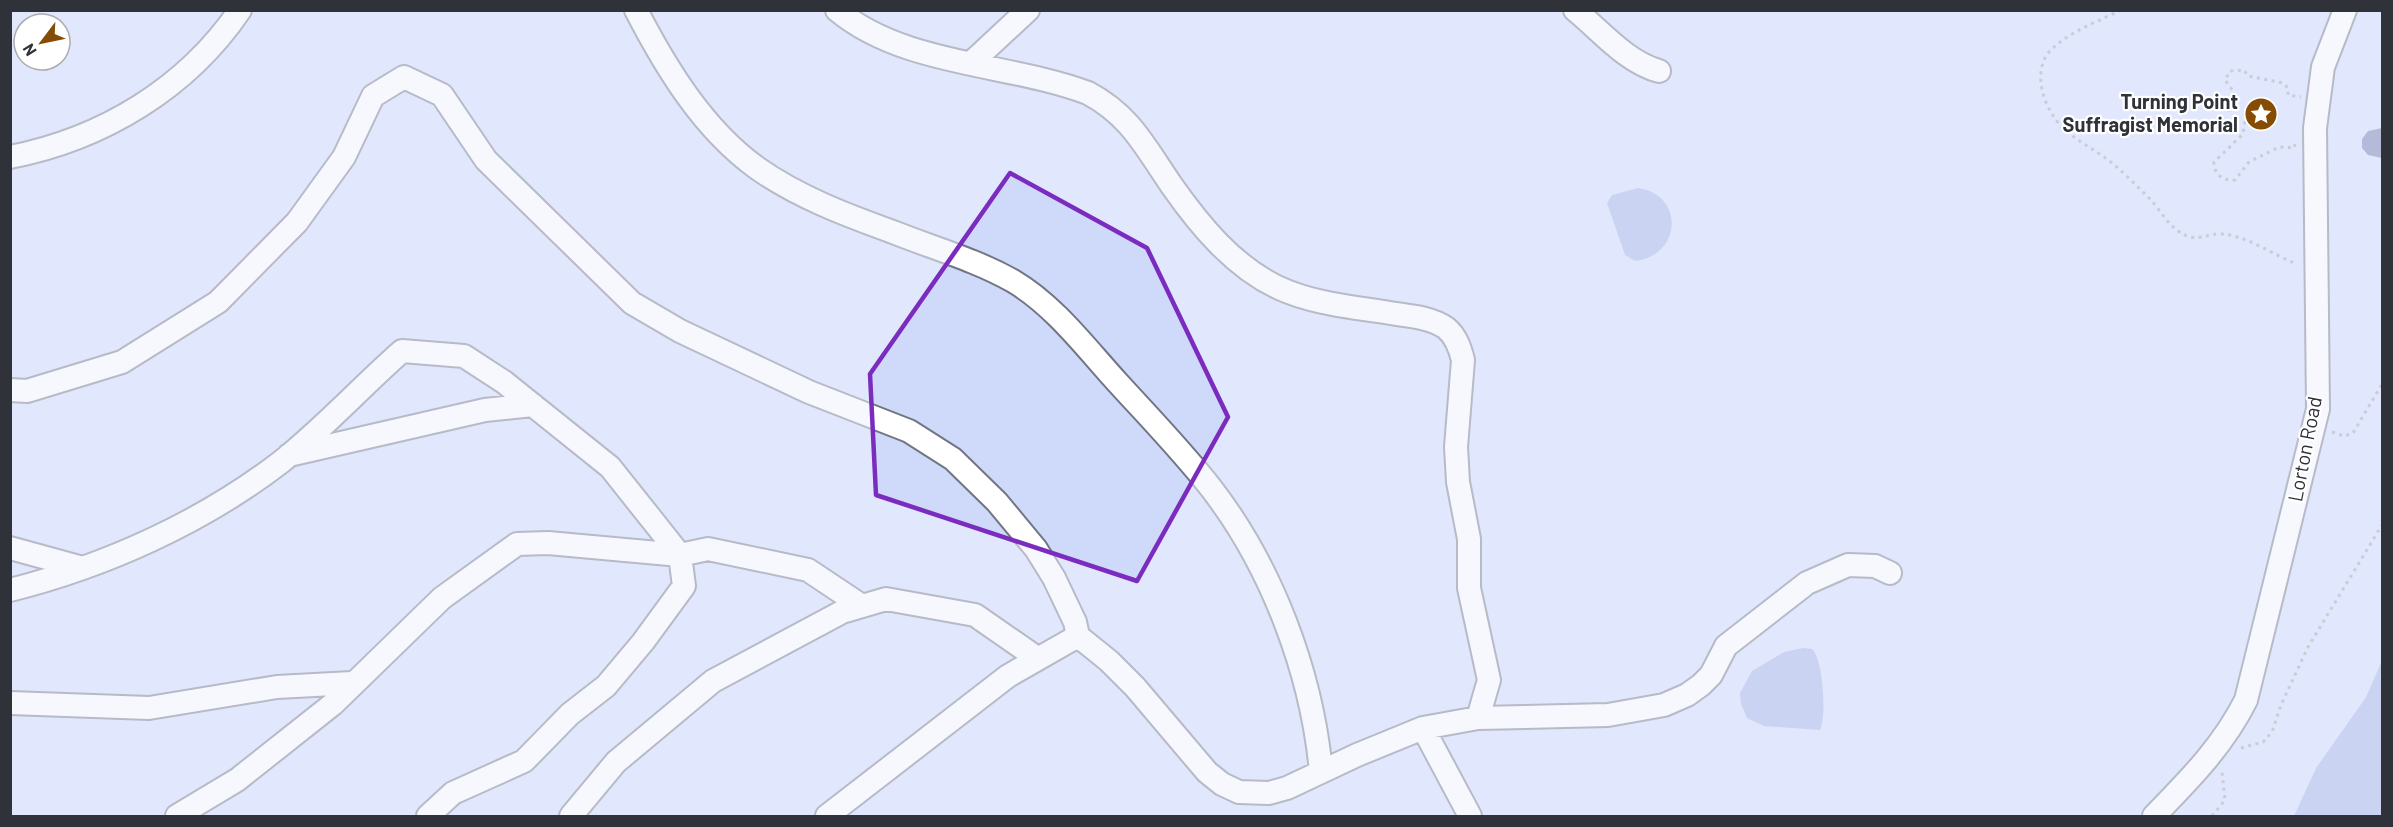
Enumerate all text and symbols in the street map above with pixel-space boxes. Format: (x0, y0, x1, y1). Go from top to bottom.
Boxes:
north arrow (12, 12, 72, 72)
text: N (18, 41, 40, 60)
place label: Turning Point Suffragist Memorial (2063, 89, 2238, 136)
place icon: Turning Point Suffragist Memorial (2243, 96, 2279, 132)
street label: Lorton Road (2282, 394, 2326, 503)

